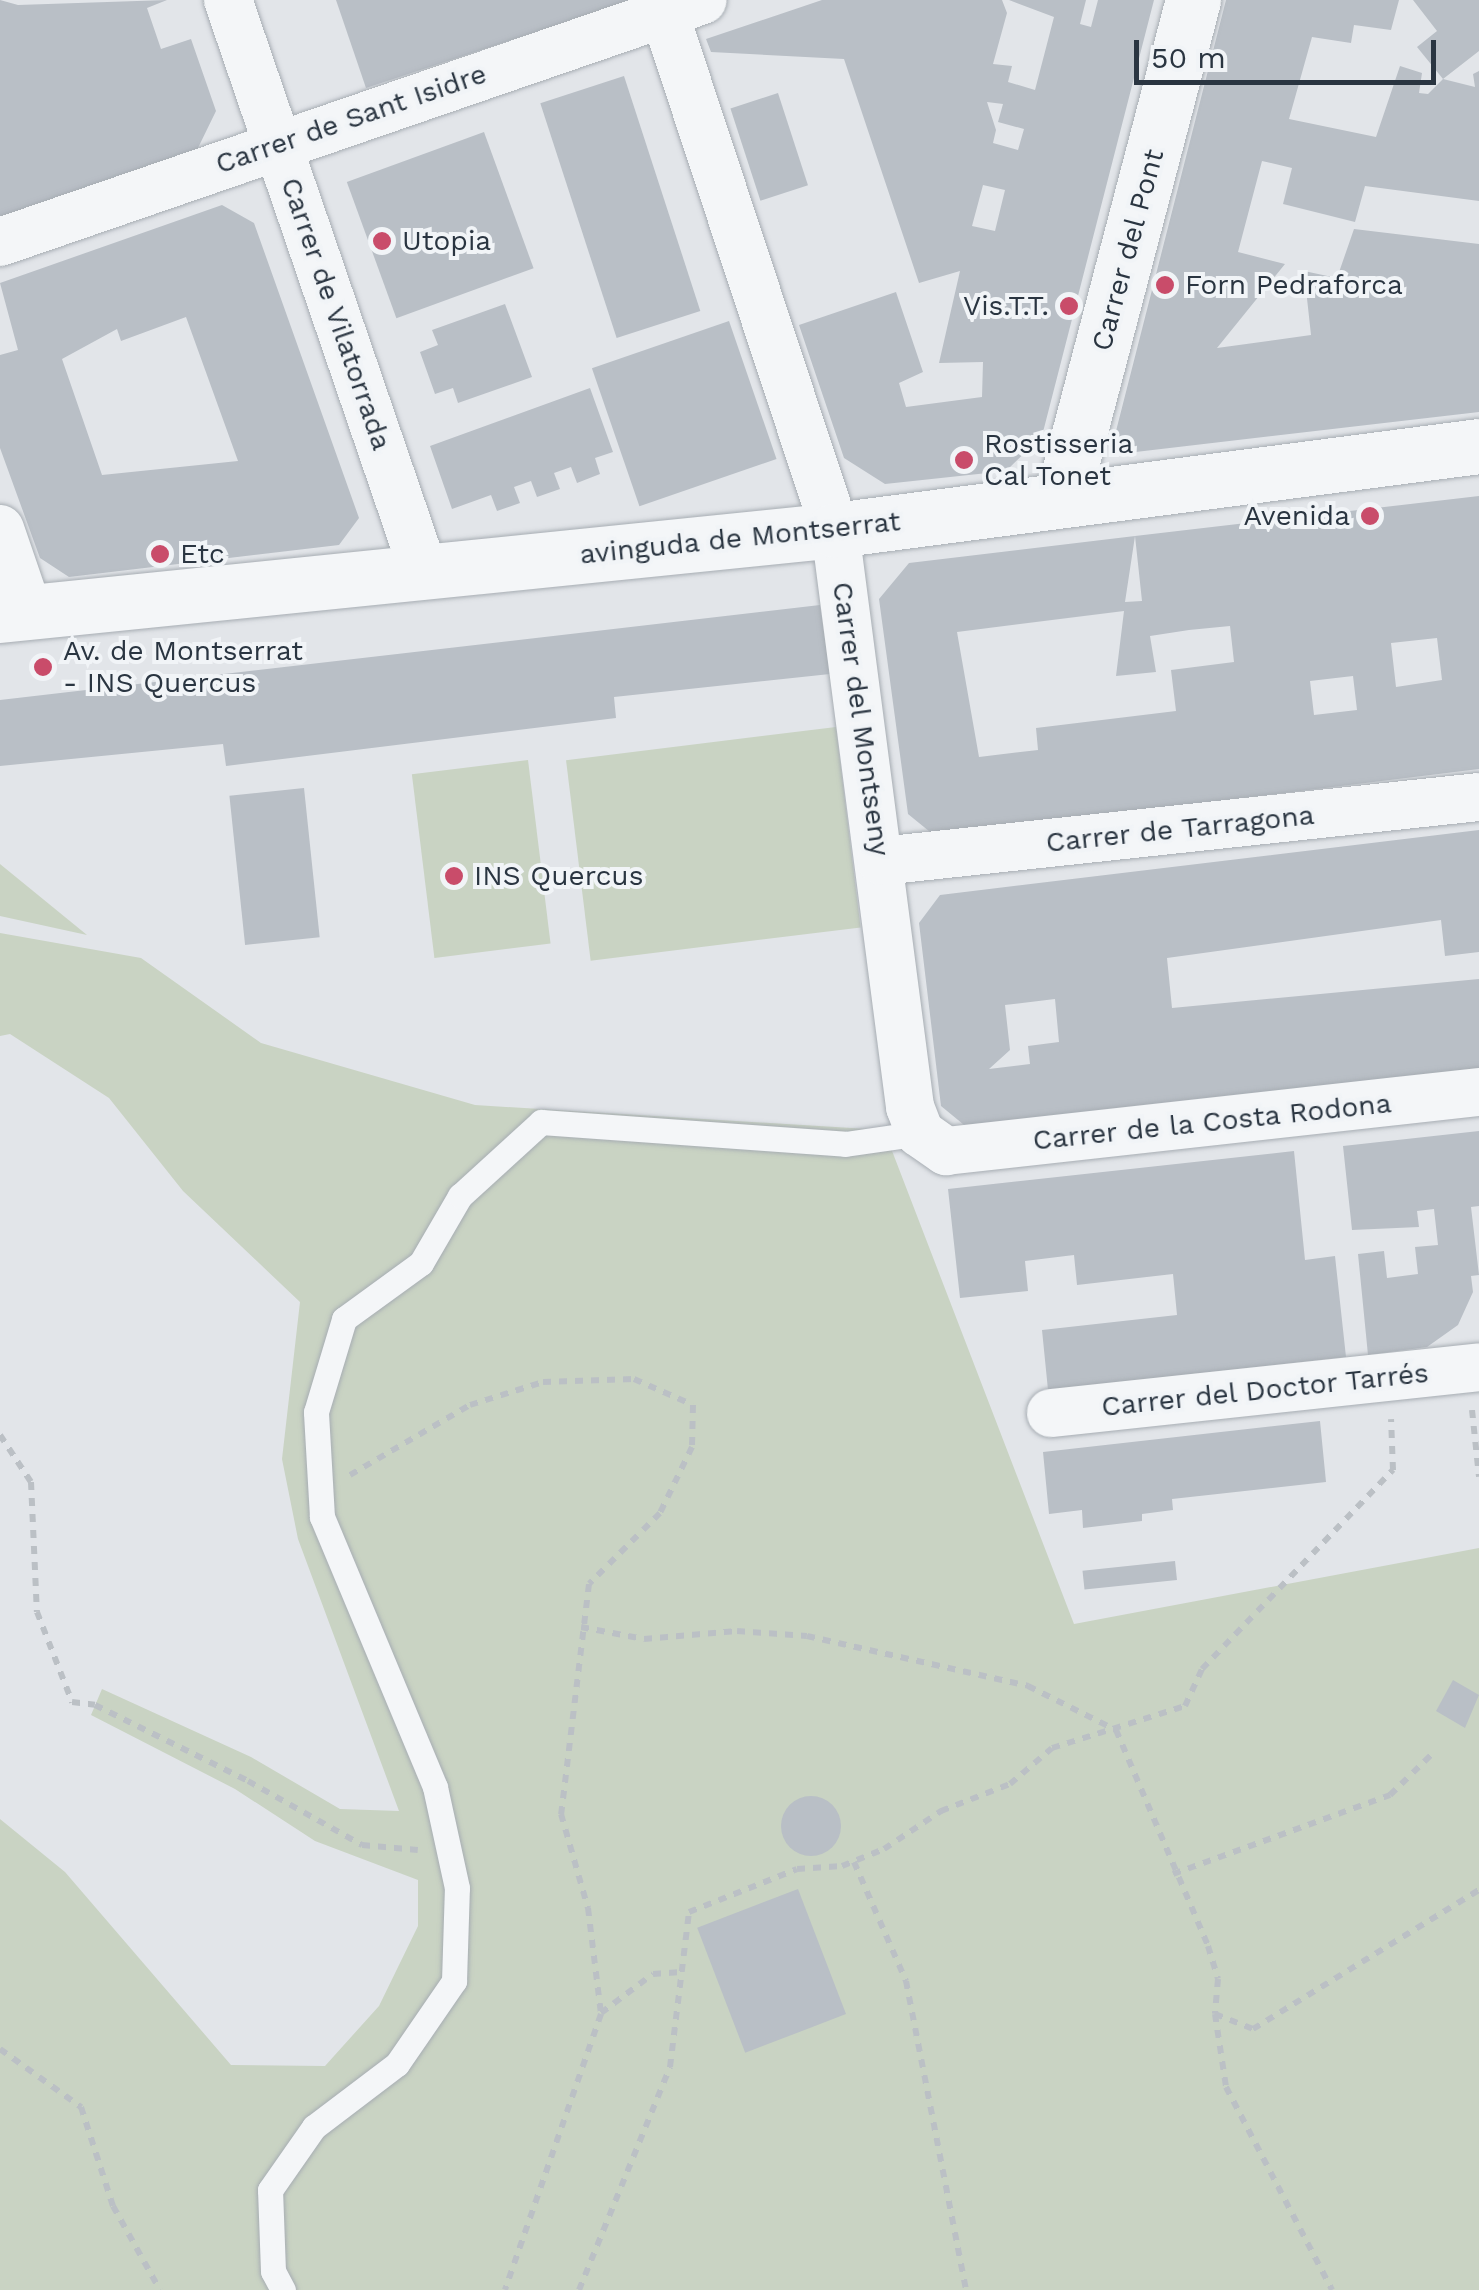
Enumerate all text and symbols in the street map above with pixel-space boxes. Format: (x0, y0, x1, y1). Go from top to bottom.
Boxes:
scale bar (1139, 20, 1442, 82)
text: 50 m (1151, 40, 1226, 75)
street label: Carrer de Sant Isidre (211, 57, 491, 181)
street label: Carrer del Pont (1085, 145, 1171, 355)
street label: Carrer de Vilatorrada (273, 173, 399, 455)
place label: Utopia (402, 224, 491, 258)
marker: Utopia (371, 230, 393, 252)
place label: Forn Pedraforca (1185, 268, 1403, 302)
marker: Forn Pedraforca (1154, 274, 1176, 296)
place label: Vis.T.T. (963, 289, 1049, 323)
marker: Vis.T.T. (1058, 295, 1080, 317)
place label: Rostisseria Cal Tonet (984, 427, 1133, 493)
marker: Rostisseria Cal Tonet (953, 449, 975, 471)
place label: Avenida (1244, 499, 1350, 533)
street label: avinguda de Montserrat (578, 504, 902, 572)
marker: Avenida (1359, 505, 1381, 527)
place label: Etc (180, 537, 225, 571)
marker: Etc (149, 543, 171, 565)
street label: Carrer del Montseny (825, 579, 897, 859)
place label: Av. de Montserrat - INS Quercus (63, 634, 303, 700)
marker: Av. de Montserrat - INS Quercus (32, 656, 54, 678)
street label: Carrer de Tarragona (1044, 798, 1316, 860)
place label: INS Quercus (474, 859, 643, 893)
marker: INS Quercus (443, 865, 465, 887)
street label: Carrer de la Costa Rodona (1030, 1086, 1394, 1158)
street label: Carrer del Doctor Tarrés (1098, 1356, 1432, 1424)

